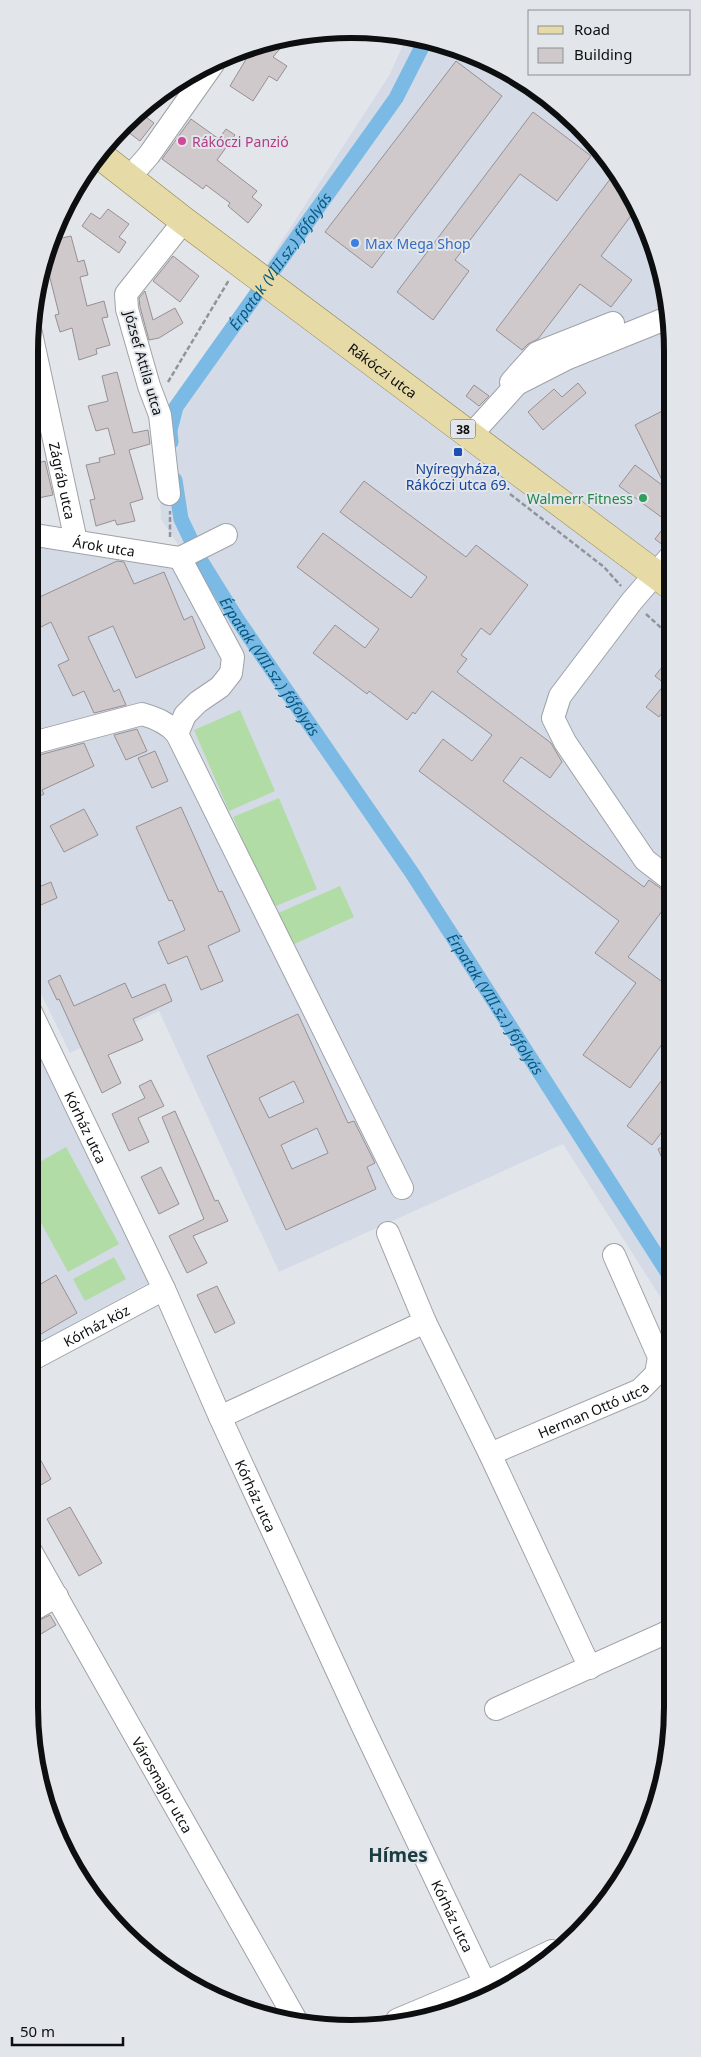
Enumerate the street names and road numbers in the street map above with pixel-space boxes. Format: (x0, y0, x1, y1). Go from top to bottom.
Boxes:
street label: József Attila utca (119, 307, 168, 417)
street label: Rákóczi utca (345, 338, 421, 402)
road number: 38 (450, 419, 476, 438)
street label: Zágráb utca (45, 440, 81, 521)
street label: Árok utca (72, 532, 136, 560)
street label: Kórház utca (61, 1088, 112, 1166)
street label: Kórház köz (60, 1300, 133, 1351)
street label: Herman Ottó utca (535, 1377, 653, 1442)
street label: Kórház utca (231, 1456, 281, 1535)
street label: Városmajor utca (128, 1733, 198, 1836)
street label: Kórház utca (428, 1877, 478, 1955)

